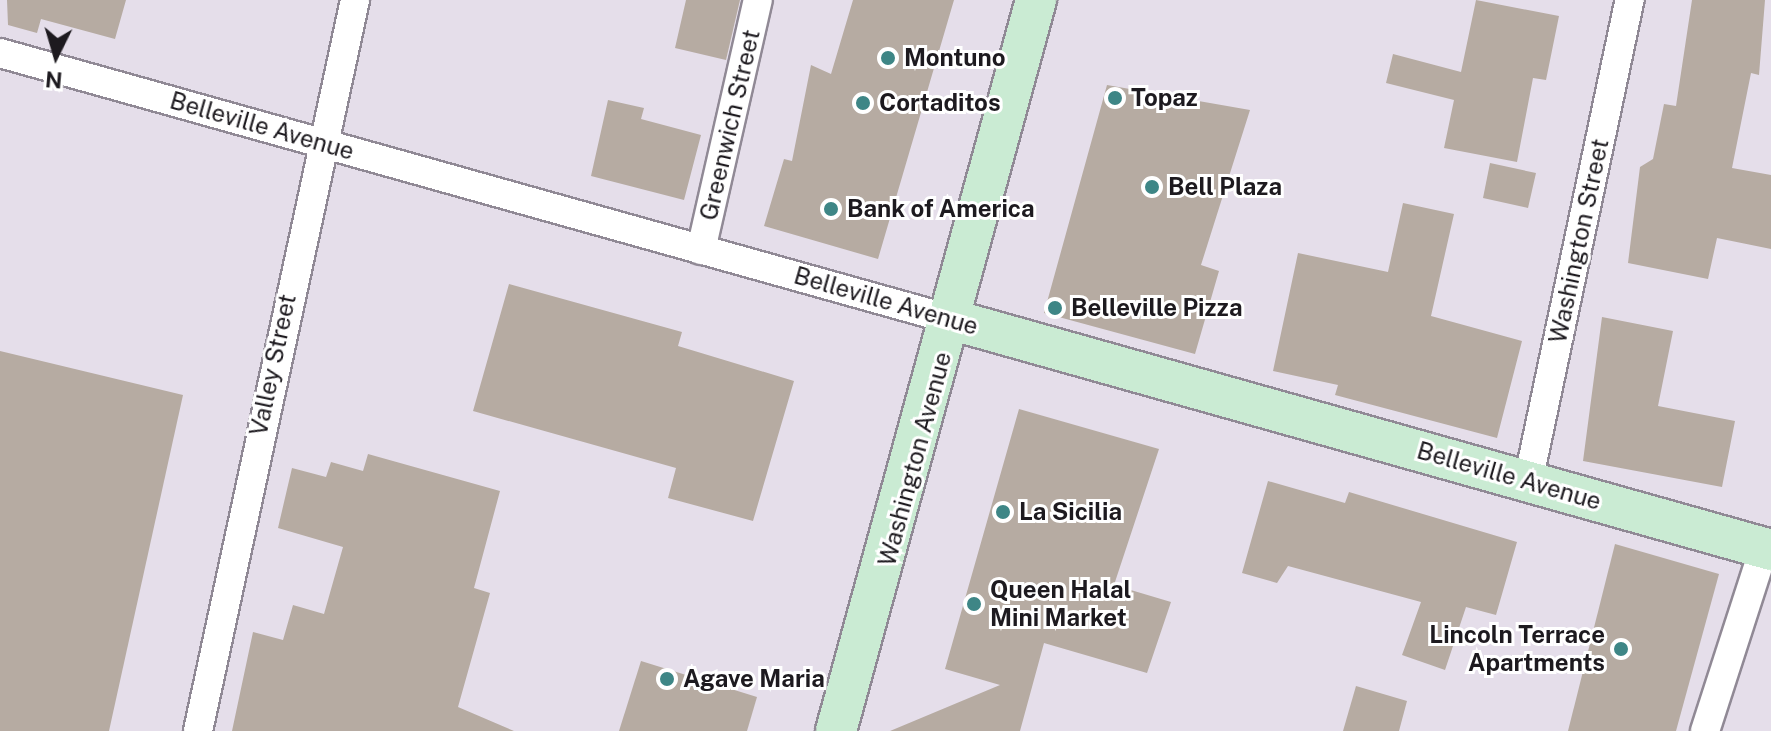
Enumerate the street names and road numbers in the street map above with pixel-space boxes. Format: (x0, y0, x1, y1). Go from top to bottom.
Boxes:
street label: Greenwich Street (694, 27, 766, 223)
street label: Belleville Avenue (167, 86, 357, 166)
street label: Washington Street (1543, 136, 1615, 346)
street label: Belleville Avenue (791, 261, 981, 341)
street label: Valley Street (244, 292, 302, 438)
street label: Washington Avenue (873, 349, 957, 569)
street label: Belleville Avenue (1414, 436, 1604, 516)

